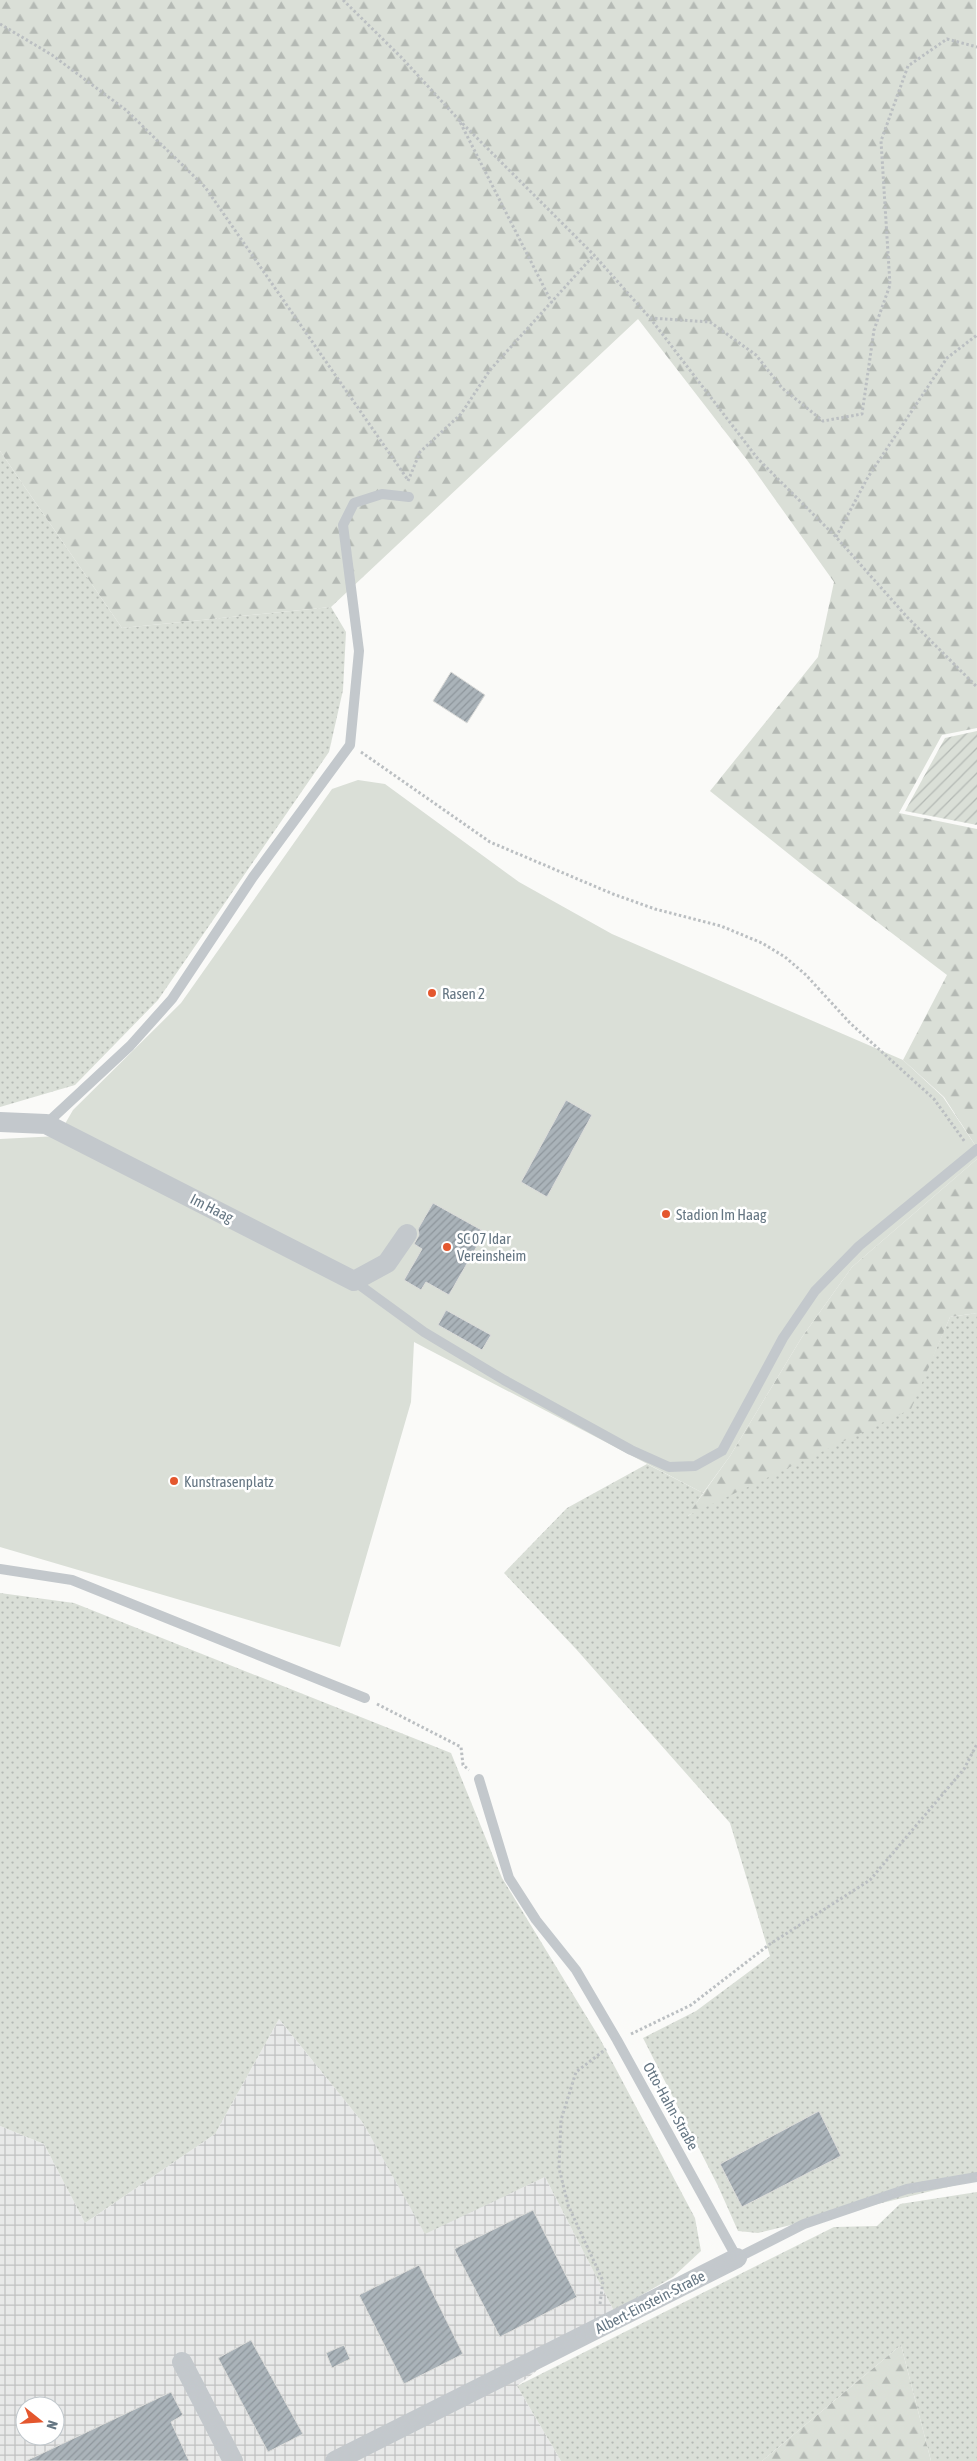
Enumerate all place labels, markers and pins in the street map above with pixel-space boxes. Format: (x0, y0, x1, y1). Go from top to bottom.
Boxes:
place label: Rasen 2 (442, 985, 485, 1002)
marker: Rasen 2 (426, 987, 438, 999)
place label: Stadion Im Haag (676, 1206, 767, 1223)
marker: Stadion Im Haag (660, 1208, 672, 1220)
place label: SC 07 Idar Vereinsheim (457, 1230, 526, 1264)
marker: SC 07 Idar Vereinsheim (441, 1241, 453, 1253)
place label: Kunstrasenplatz (184, 1473, 274, 1490)
marker: Kunstrasenplatz (168, 1475, 180, 1487)

